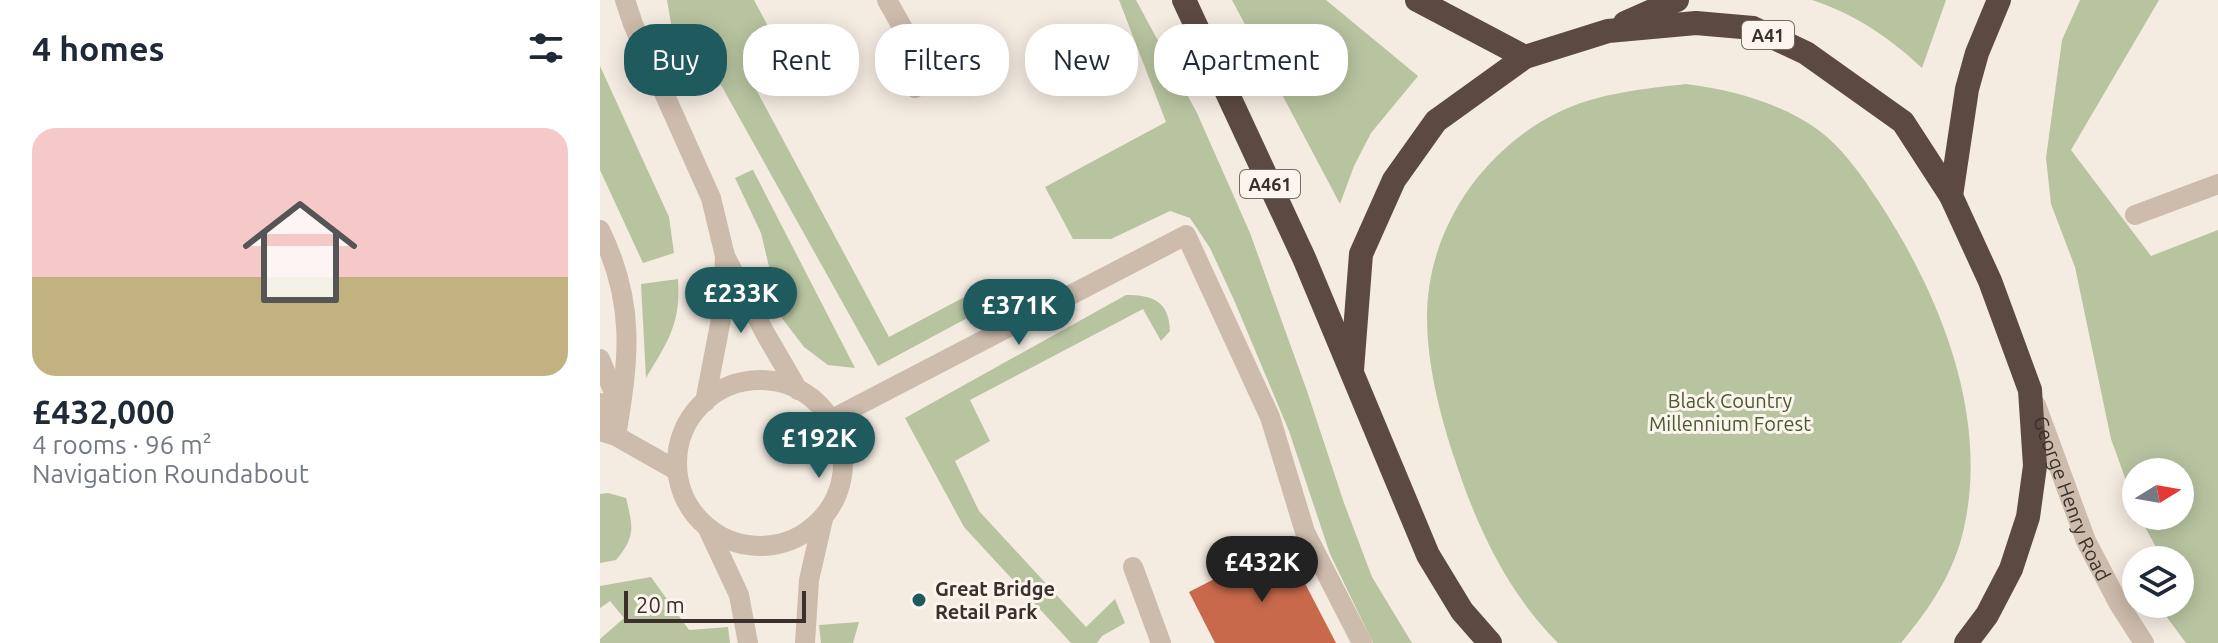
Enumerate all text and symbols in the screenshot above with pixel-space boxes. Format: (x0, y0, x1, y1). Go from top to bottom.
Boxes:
road number: A41 (1742, 21, 1794, 49)
chip: Buy (624, 24, 727, 96)
chip: Rent (743, 24, 859, 96)
chip: Filters (875, 24, 1009, 96)
chip: New (1025, 24, 1138, 96)
chip: Apartment (1154, 24, 1348, 96)
icon: filters (524, 26, 568, 70)
text: 4 homes (32, 29, 165, 67)
road number: A461 (1240, 170, 1300, 198)
icon: home (228, 180, 372, 324)
pin: £233K (685, 267, 797, 335)
text: £233K (703, 278, 779, 307)
pin: £371K (963, 279, 1075, 347)
text: £371K (981, 290, 1057, 319)
park label: Black Country Millennium Forest (1649, 389, 1811, 435)
text: £432,000 (32, 392, 175, 430)
pin: £192K (763, 412, 875, 480)
street label: George Henry Road (2029, 413, 2116, 584)
text: £192K (781, 423, 857, 452)
text: 4 rooms · 96 m² (32, 430, 212, 459)
north arrow (2122, 458, 2194, 530)
map controls (2122, 458, 2194, 618)
text: Navigation Roundabout (32, 459, 309, 488)
pin: £432K (1206, 536, 1318, 604)
button: layers (2122, 546, 2194, 618)
text: £432K (1224, 547, 1300, 576)
place label: Great Bridge Retail Park (935, 577, 1055, 623)
scale bar (624, 587, 806, 623)
marker: Great Bridge Retail Park (910, 591, 928, 609)
text: 20 m (636, 592, 685, 617)

